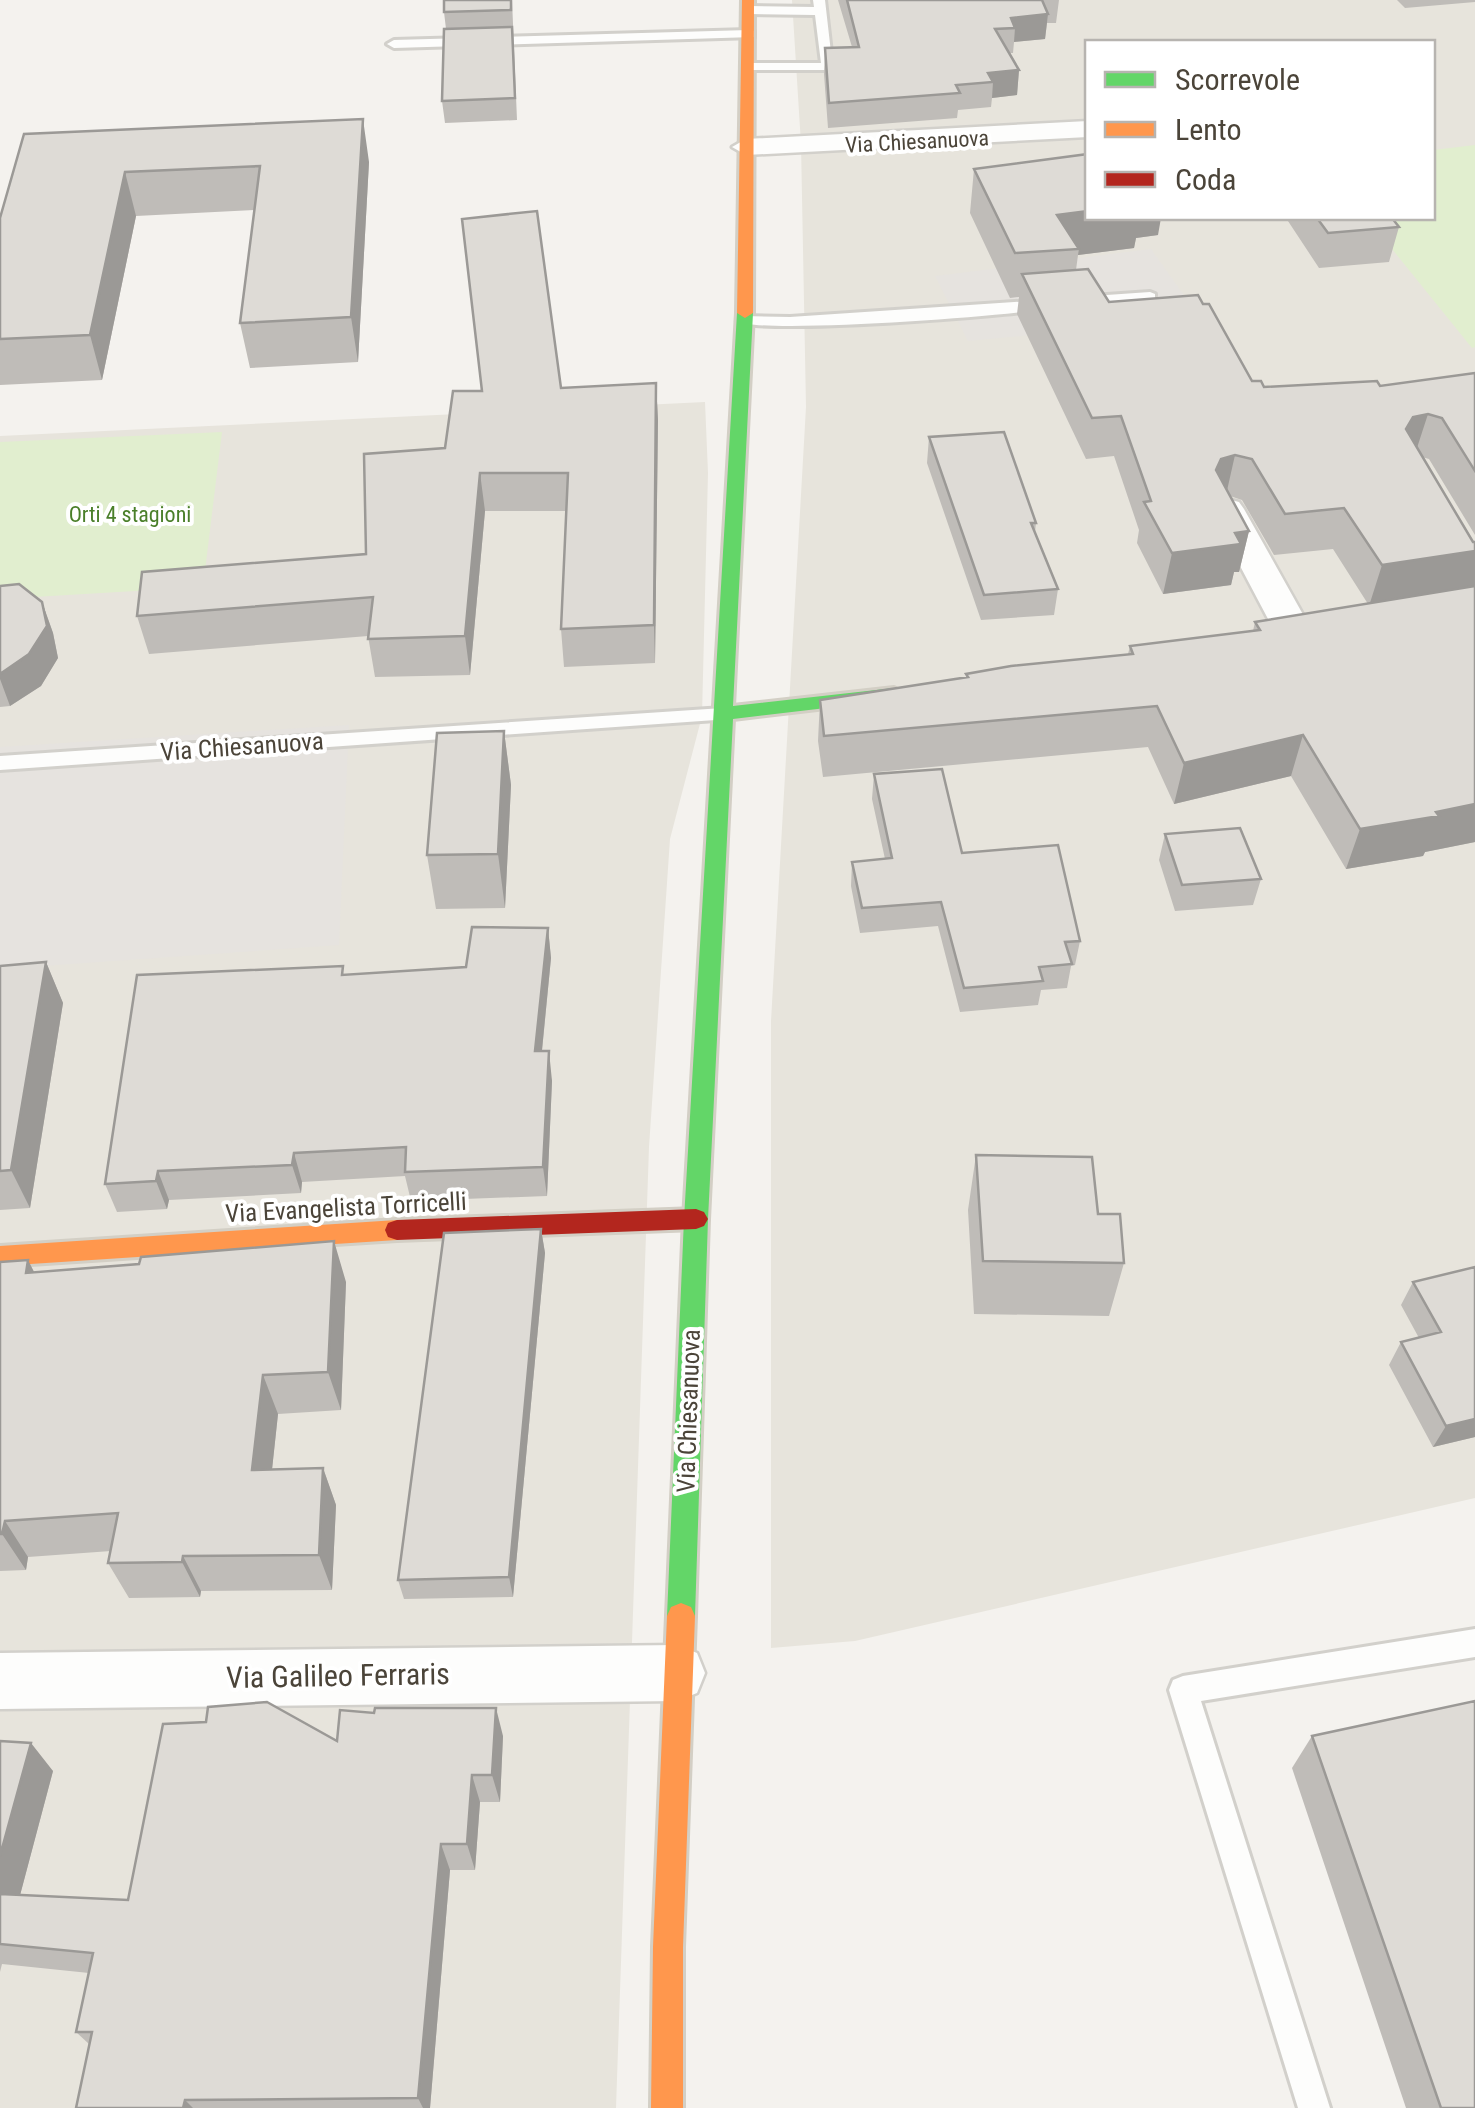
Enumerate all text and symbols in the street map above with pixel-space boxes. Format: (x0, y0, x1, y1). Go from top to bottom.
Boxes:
legend (1085, 40, 1435, 220)
text: Scorrevole (1175, 62, 1300, 97)
text: Lento (1175, 112, 1242, 147)
street label: Via Chiesanuova (844, 125, 990, 158)
text: Coda (1175, 162, 1236, 197)
park label: Orti 4 stagioni (69, 502, 191, 527)
street label: Via Chiesanuova (159, 726, 325, 767)
street label: Via Evangelista Torricelli (225, 1187, 467, 1228)
street label: Via Chiesanuova (671, 1329, 706, 1493)
street label: Via Galileo Ferraris (226, 1656, 450, 1695)

